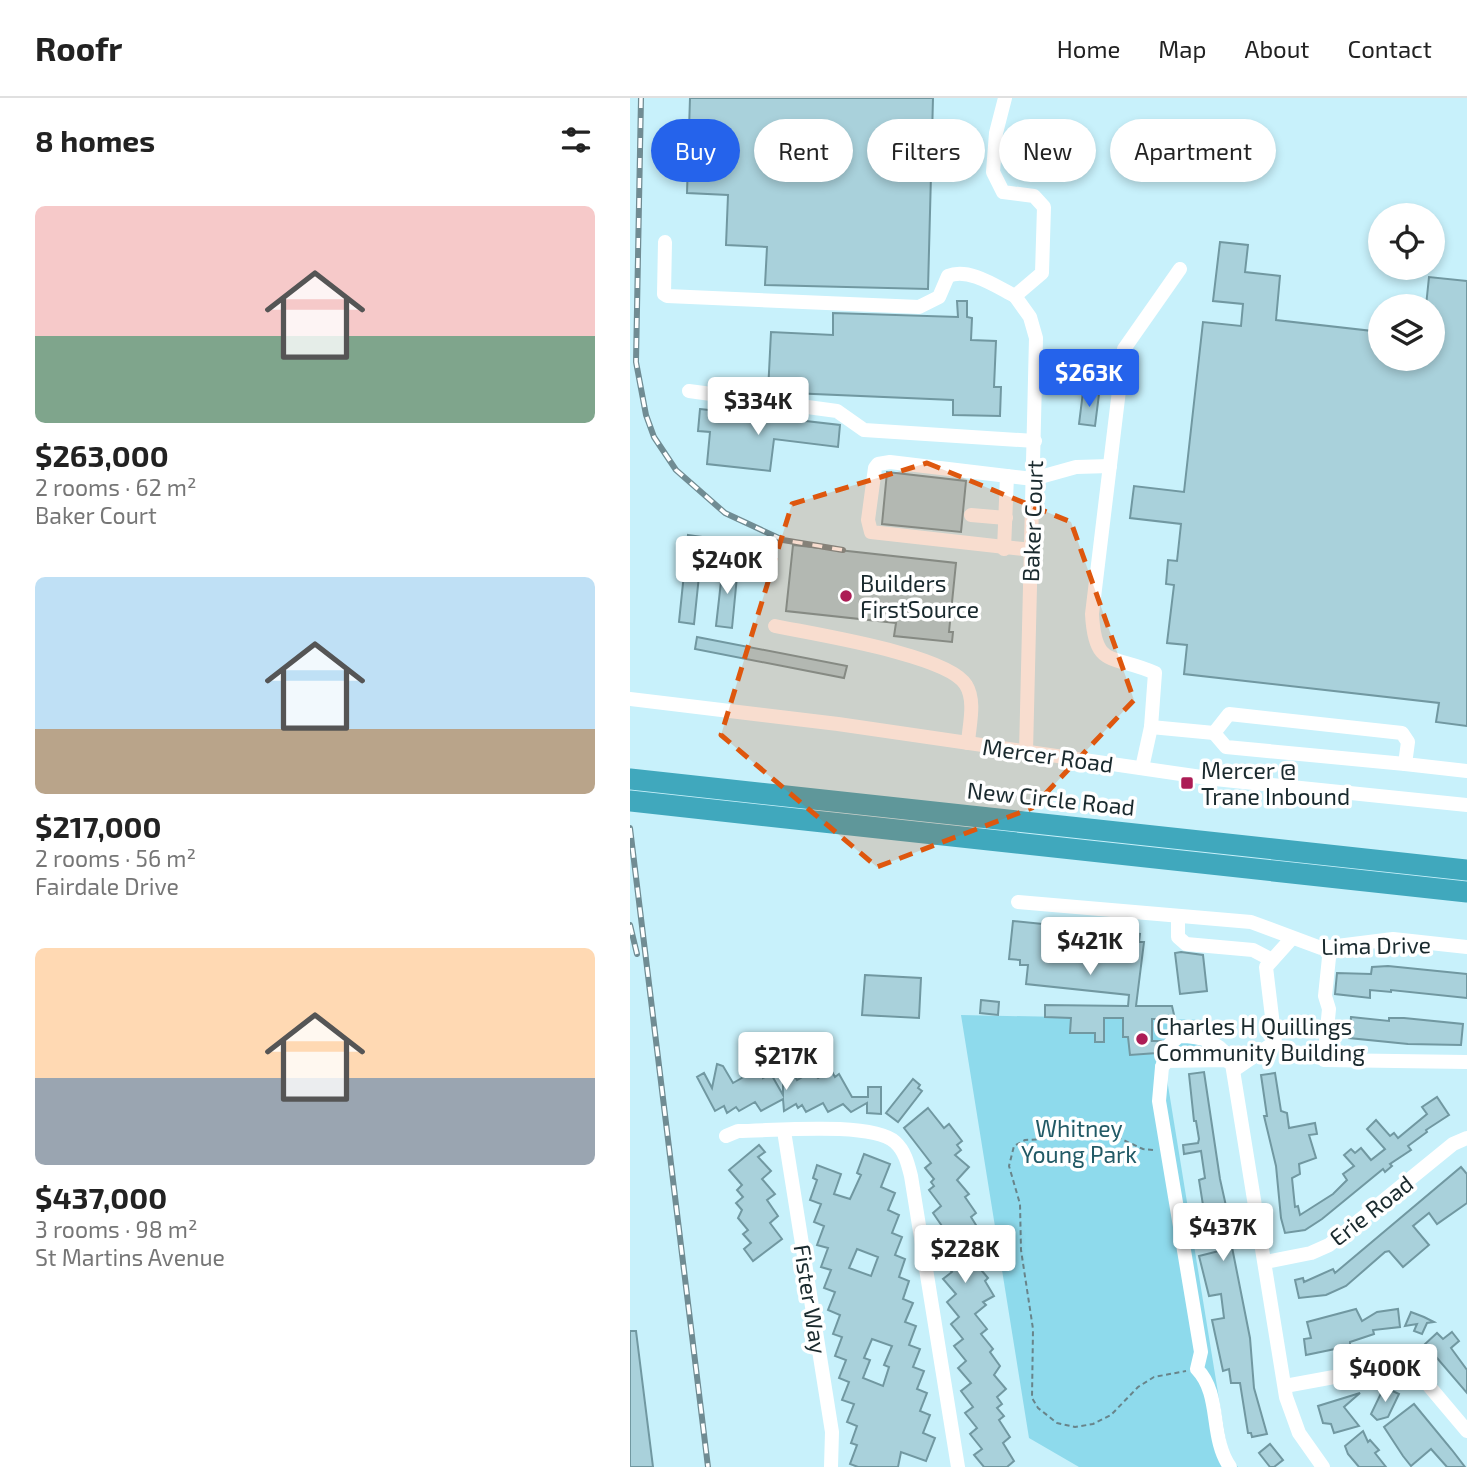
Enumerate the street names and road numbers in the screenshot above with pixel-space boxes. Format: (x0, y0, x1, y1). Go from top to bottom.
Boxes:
street label: Baker Court (1016, 459, 1048, 582)
street label: Mercer Road (981, 732, 1115, 778)
street label: New Circle Road (966, 775, 1136, 821)
street label: Lima Drive (1321, 930, 1431, 960)
street label: Erie Road (1324, 1169, 1418, 1251)
street label: Fister Way (789, 1242, 833, 1356)

